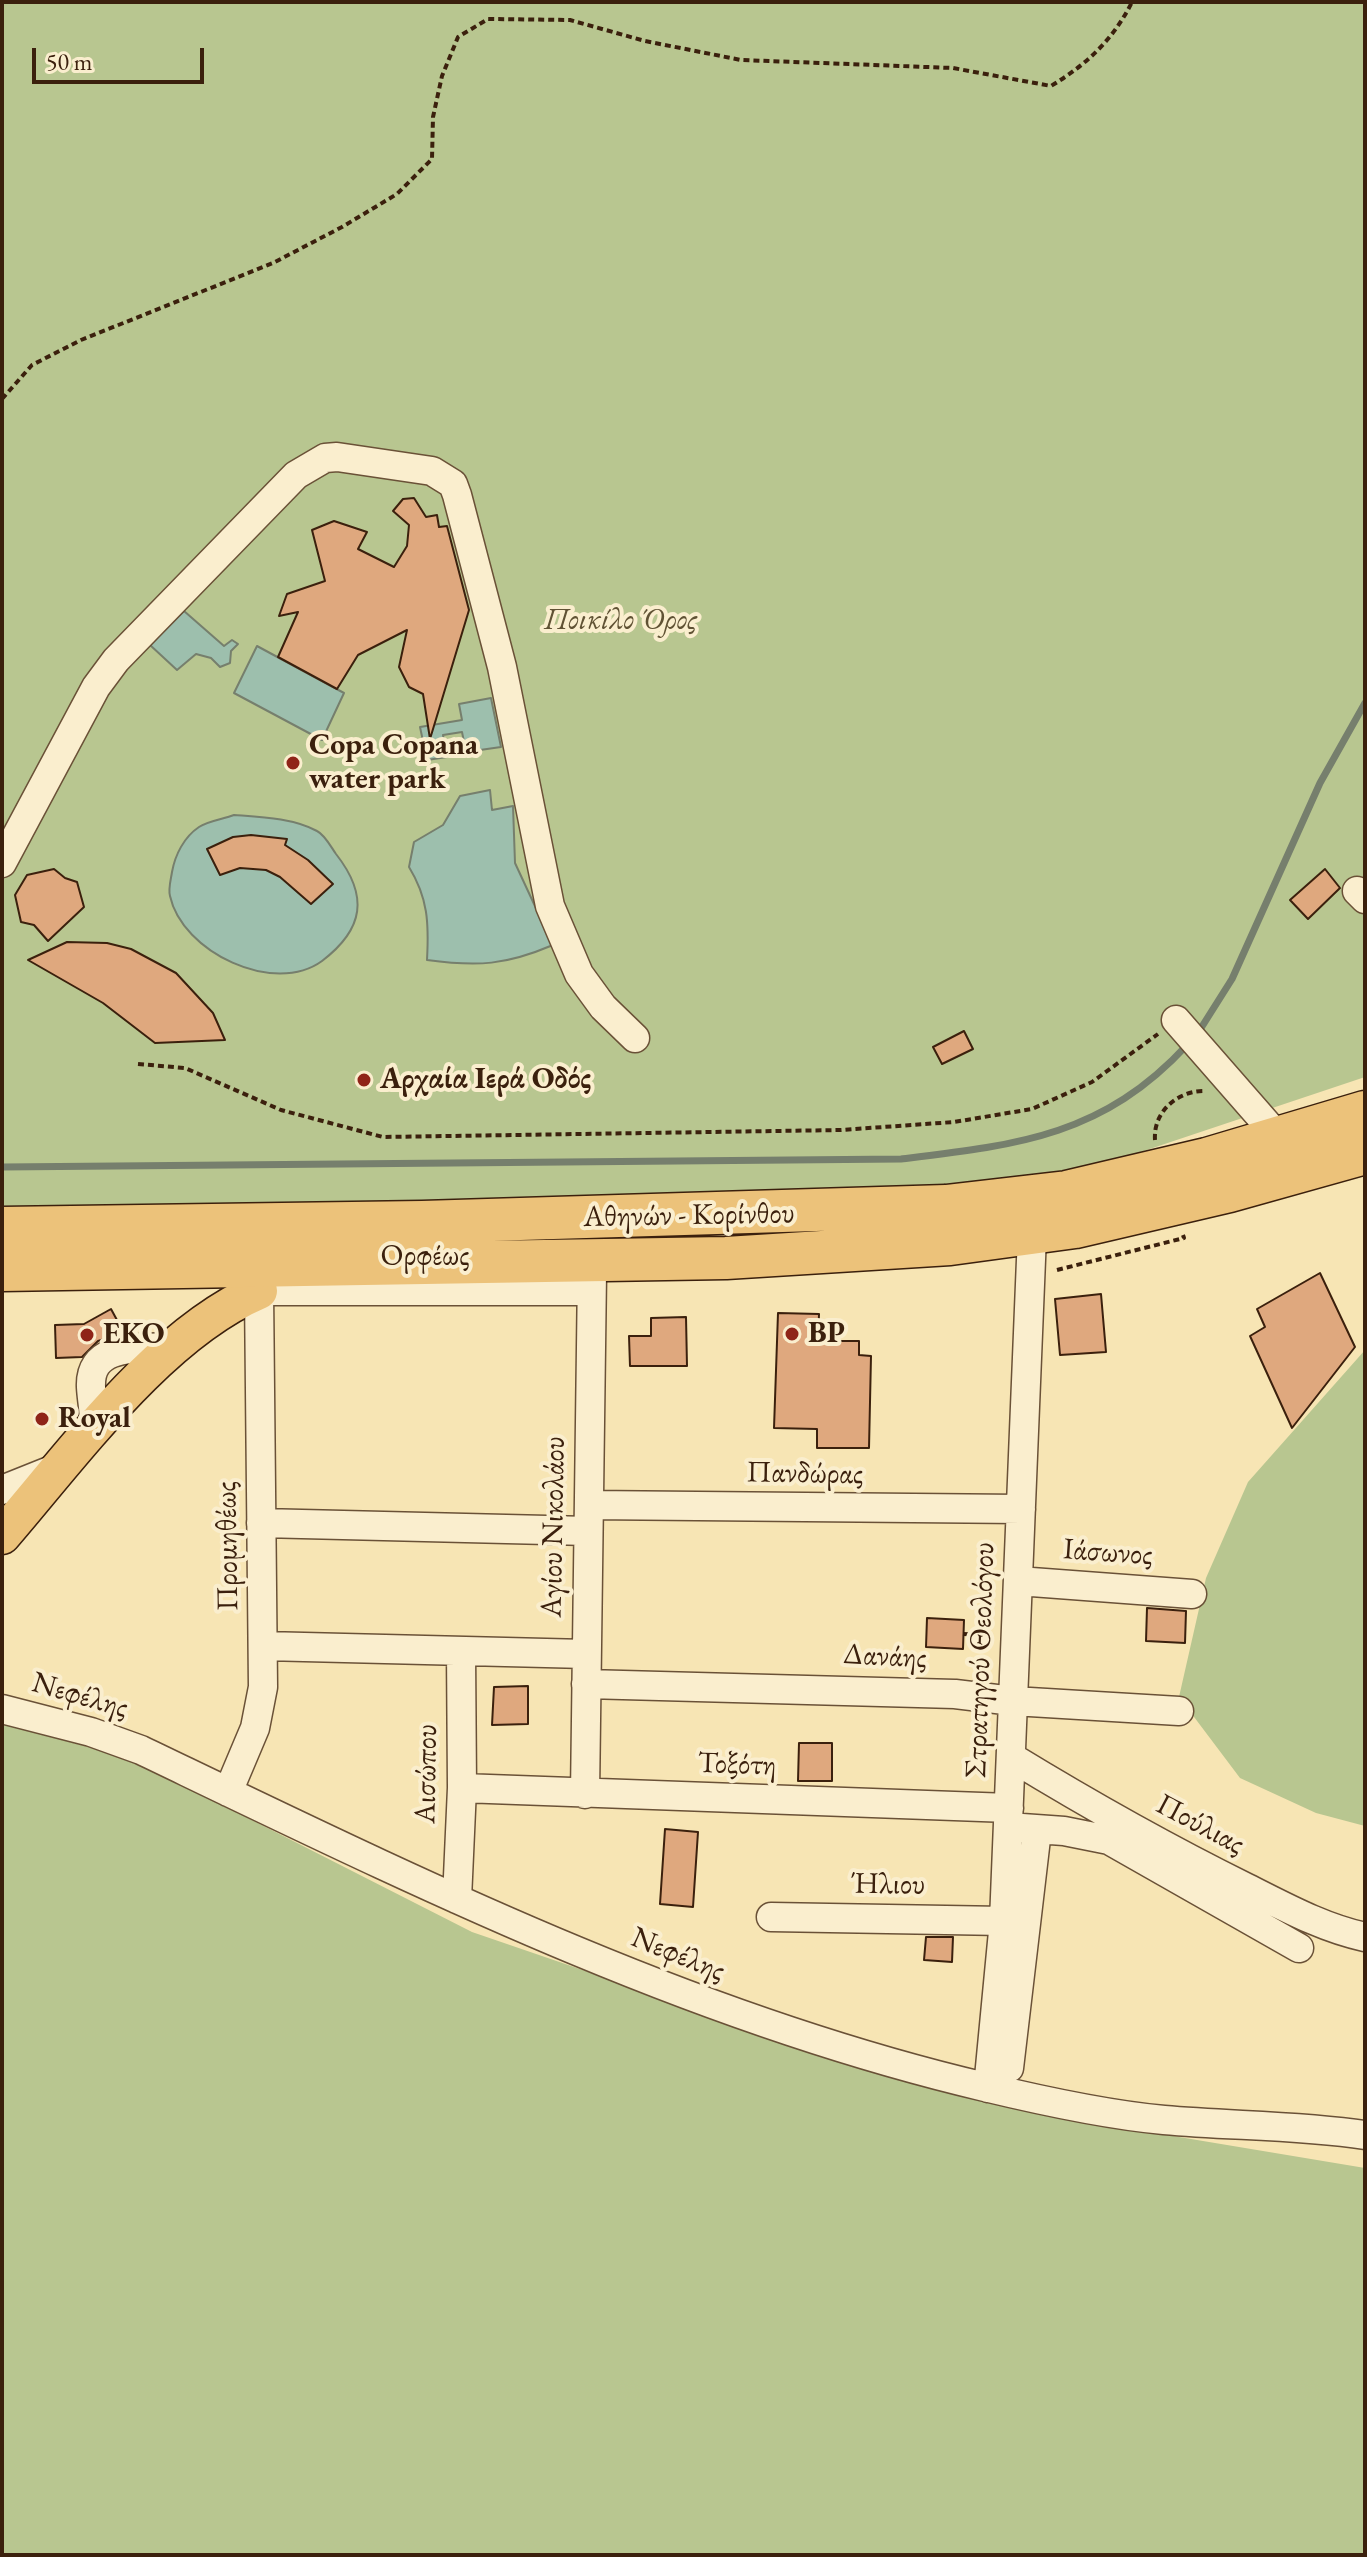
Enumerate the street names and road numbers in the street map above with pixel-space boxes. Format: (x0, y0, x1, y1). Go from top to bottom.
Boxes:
street label: Αθηνών - Κορίνθου (583, 1196, 795, 1236)
street label: Ορφέως (380, 1239, 470, 1275)
street label: Αγίου Νικολάου (534, 1436, 574, 1618)
street label: Πανδώρας (746, 1455, 864, 1493)
street label: Προμηθέως (209, 1481, 247, 1611)
street label: Ιάσωνος (1062, 1532, 1154, 1574)
street label: Στρατηγού Θεολόγου (959, 1541, 1003, 1779)
street label: Δανάης (842, 1637, 928, 1677)
street label: Νεφέλης (28, 1665, 132, 1727)
street label: Αισώπου (408, 1724, 446, 1824)
street label: Τοξότη (697, 1746, 777, 1784)
street label: Πούλιας (1150, 1787, 1250, 1863)
street label: Ήλιου (851, 1866, 925, 1904)
street label: Νεφέλης (626, 1920, 730, 1990)

